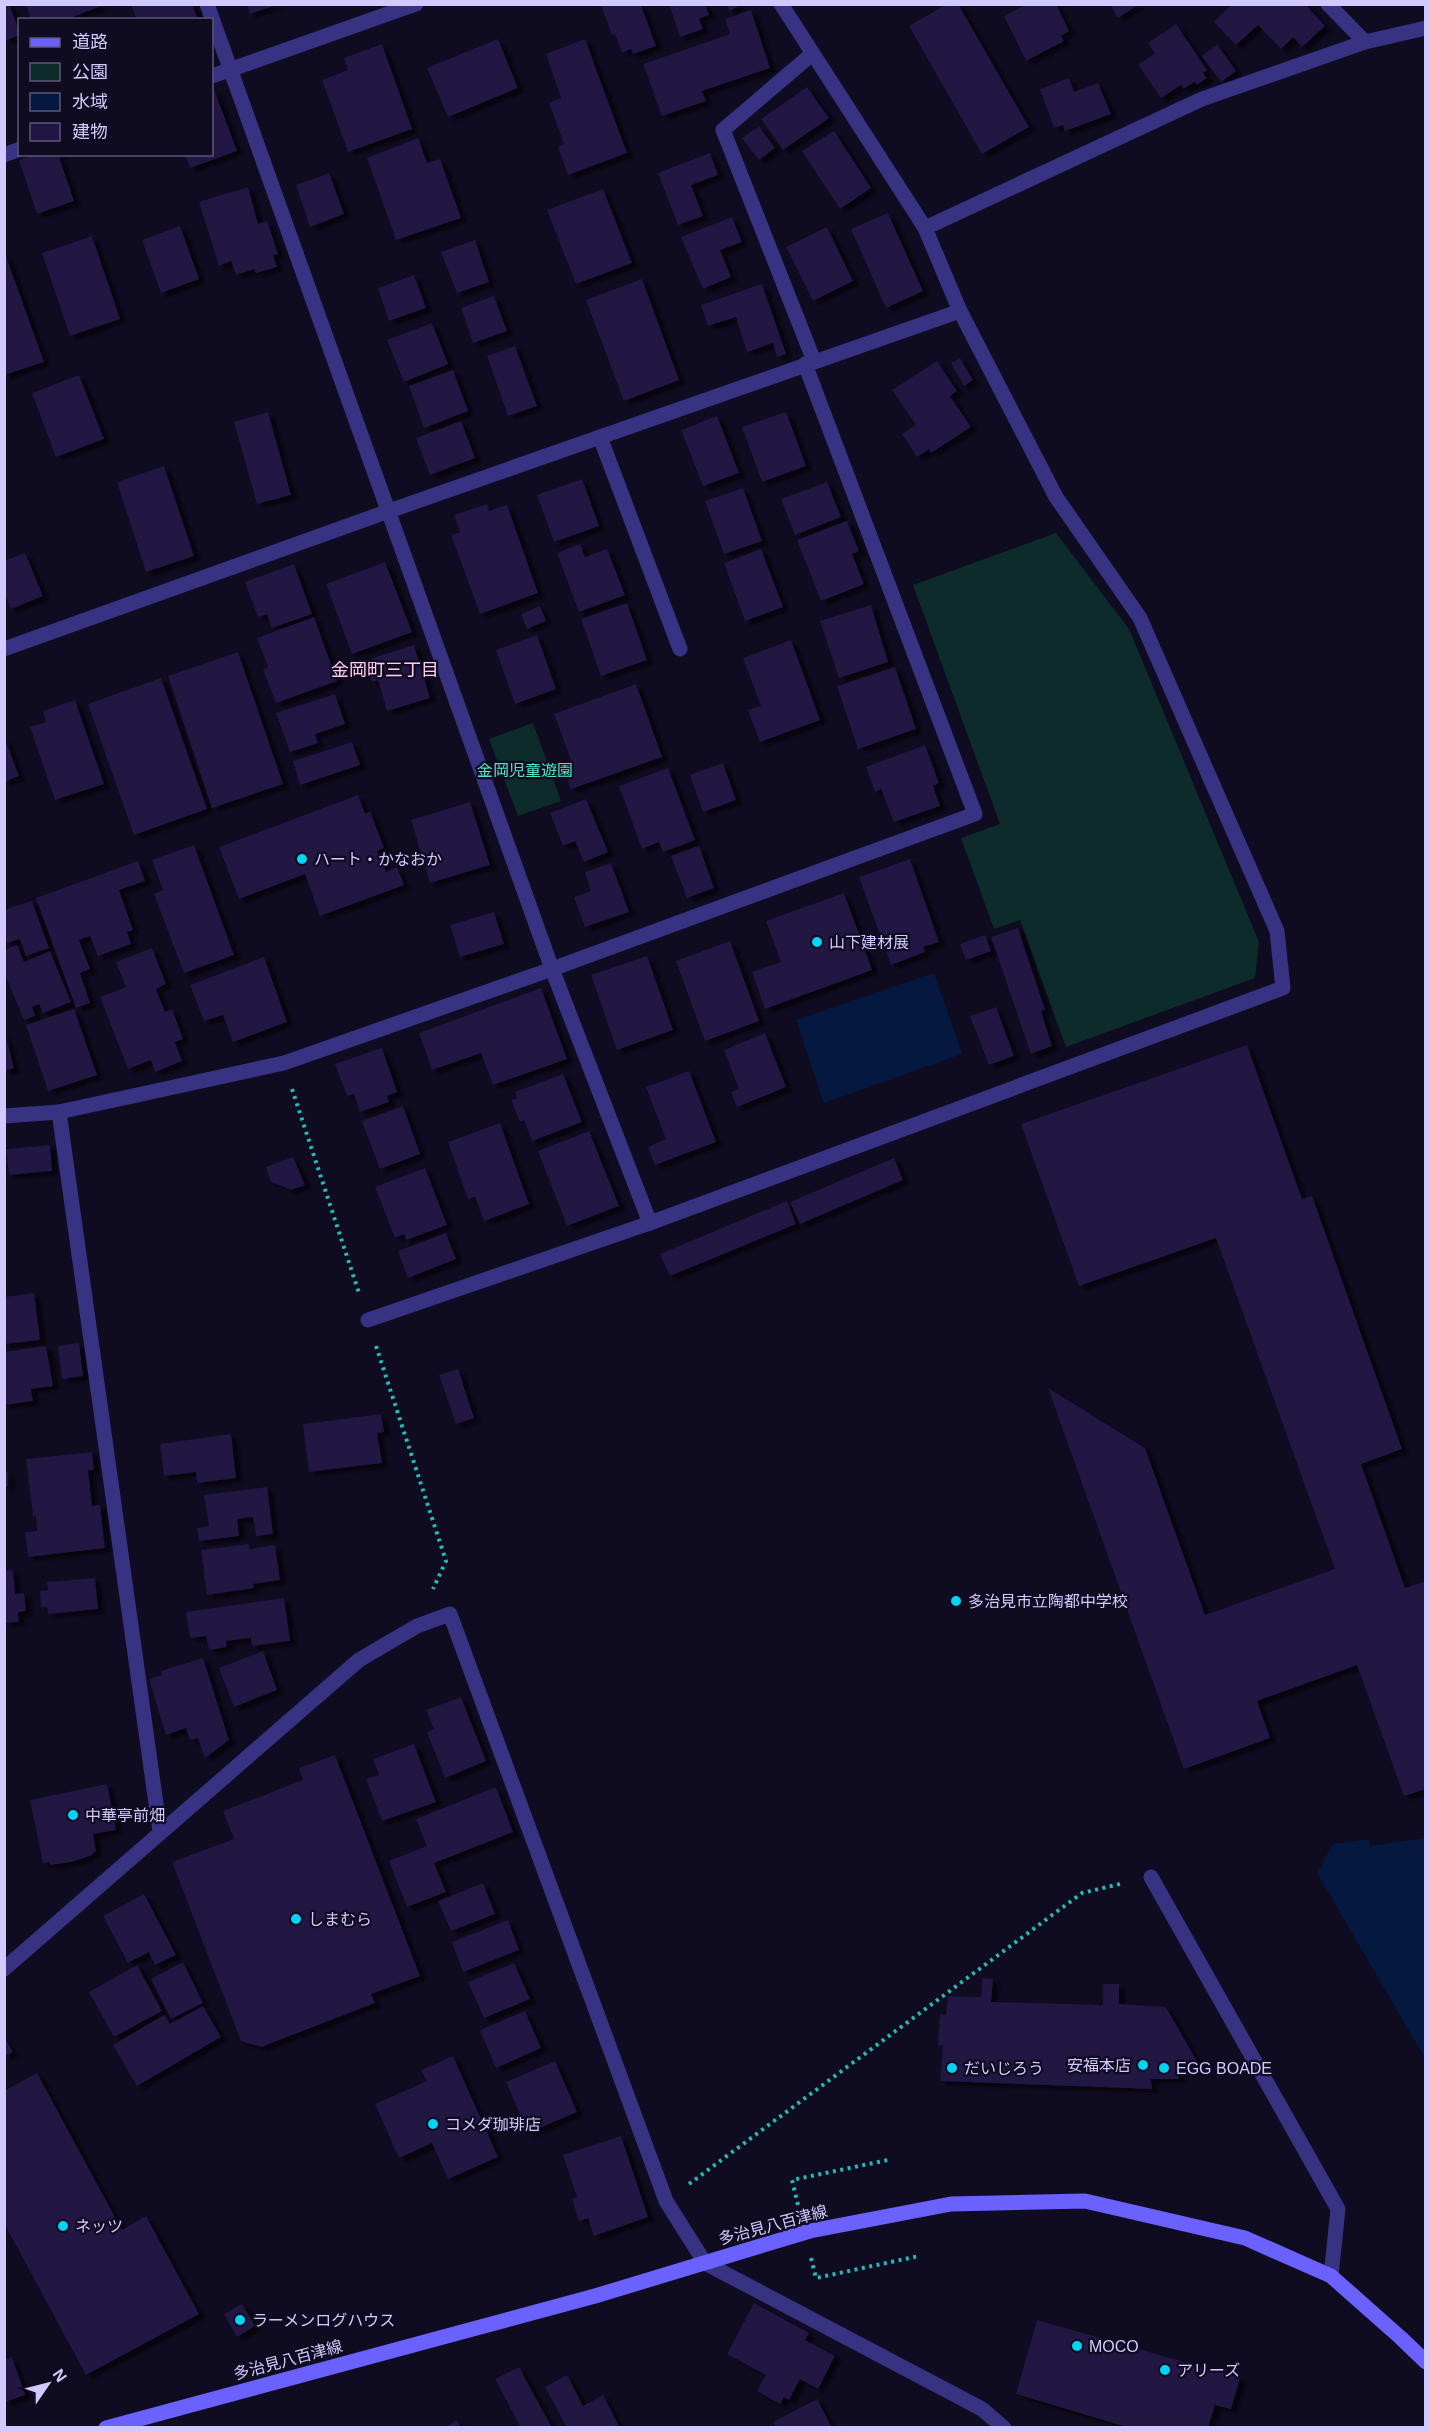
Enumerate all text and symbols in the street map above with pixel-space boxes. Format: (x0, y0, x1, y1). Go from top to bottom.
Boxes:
legend (18, 18, 213, 156)
text: 道路 (72, 32, 108, 52)
text: 公園 (72, 62, 108, 82)
text: 水域 (72, 92, 108, 112)
text: 建物 (72, 122, 108, 142)
district label: 金岡町三丁目 (331, 660, 439, 680)
park label: 金岡児童遊園 (477, 762, 573, 779)
place label: ハート・かなおか (314, 851, 442, 868)
marker: ハート・かなおか (295, 852, 309, 866)
place label: 山下建材展 (829, 934, 909, 951)
marker: 山下建材展 (810, 935, 824, 949)
place label: 多治見市立陶都中学校 (968, 1593, 1128, 1610)
marker: 多治見市立陶都中学校 (949, 1594, 963, 1608)
place label: 中華亭前畑 (85, 1807, 165, 1824)
marker: 中華亭前畑 (66, 1808, 80, 1822)
place label: しまむら (308, 1911, 372, 1928)
marker: しまむら (289, 1912, 303, 1926)
place label: 安福本店 (1067, 2057, 1131, 2074)
marker: 安福本店 (1136, 2058, 1150, 2072)
place label: だいじろう (964, 2060, 1044, 2077)
place label: EGG BOADE (1176, 2060, 1272, 2077)
marker: だいじろう (945, 2061, 959, 2075)
marker: EGG BOADE (1157, 2061, 1171, 2075)
place label: コメダ珈琲店 (445, 2116, 541, 2133)
marker: コメダ珈琲店 (426, 2117, 440, 2131)
street label: 多治見八百津線 (717, 2202, 829, 2248)
place label: ネッツ (75, 2218, 123, 2235)
marker: ネッツ (56, 2219, 70, 2233)
place label: ラーメンログハウス (252, 2312, 395, 2329)
marker: ラーメンログハウス (233, 2313, 247, 2327)
street label: 多治見八百津線 (232, 2337, 344, 2383)
place label: MOCO (1089, 2338, 1139, 2355)
marker: MOCO (1070, 2339, 1084, 2353)
north arrow (18, 2354, 78, 2414)
place label: アリーズ (1177, 2362, 1240, 2379)
marker: アリーズ (1158, 2363, 1172, 2377)
text: N (50, 2366, 70, 2385)

